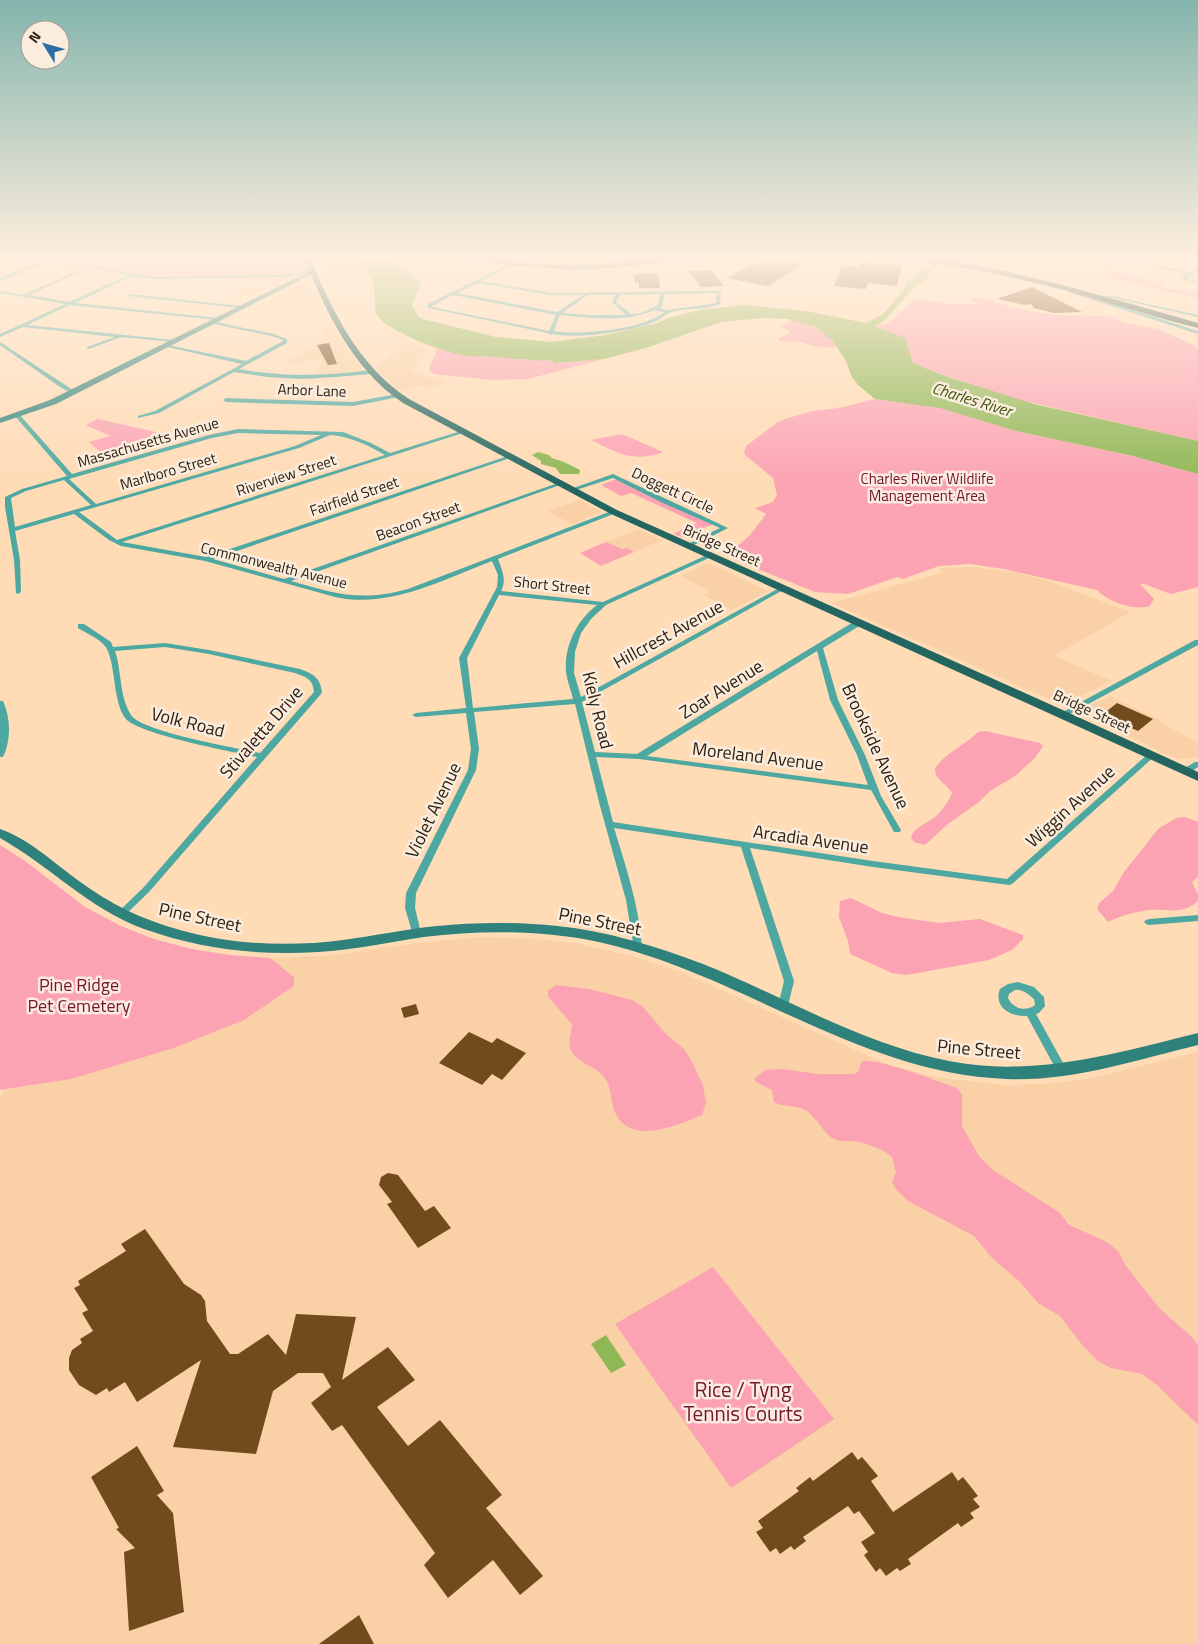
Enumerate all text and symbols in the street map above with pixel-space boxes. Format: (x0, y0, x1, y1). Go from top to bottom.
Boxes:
north arrow (20, 20, 70, 70)
text: N (23, 27, 46, 47)
water label: Charles River (929, 376, 1017, 423)
street label: Arbor Lane (277, 377, 347, 403)
street label: Massachusetts Avenue (74, 411, 222, 473)
street label: Marlboro Street (117, 446, 220, 496)
street label: Riverview Street (233, 448, 340, 502)
street label: Doggett Circle (628, 461, 718, 519)
park label: Charles River Wildlife Management Area (860, 467, 994, 507)
street label: Fairfield Street (306, 470, 402, 522)
street label: Beacon Street (372, 495, 464, 547)
street label: Bridge Street (679, 518, 765, 573)
street label: Commonwealth Avenue (198, 536, 350, 594)
street label: Short Street (513, 570, 592, 601)
street label: Hillcrest Avenue (608, 593, 728, 675)
street label: Zoar Avenue (674, 653, 768, 725)
street label: Kiely Road (575, 668, 621, 752)
street label: Brookside Avenue (835, 679, 917, 813)
street label: Stivaletta Drive (213, 680, 309, 784)
street label: Bridge Street (1050, 683, 1135, 739)
street label: Volk Road (148, 700, 228, 744)
street label: Moreland Avenue (691, 735, 825, 777)
street label: Violet Avenue (398, 757, 468, 863)
street label: Wiggin Avenue (1019, 758, 1121, 854)
street label: Arcadia Avenue (751, 818, 871, 860)
street label: Pine Street (156, 895, 244, 939)
street label: Pine Street (556, 900, 644, 942)
park label: Pine Ridge Pet Cemetery (27, 971, 131, 1019)
street label: Pine Street (936, 1032, 1023, 1066)
park label: Rice / Tyng Tennis Courts (683, 1373, 803, 1429)

